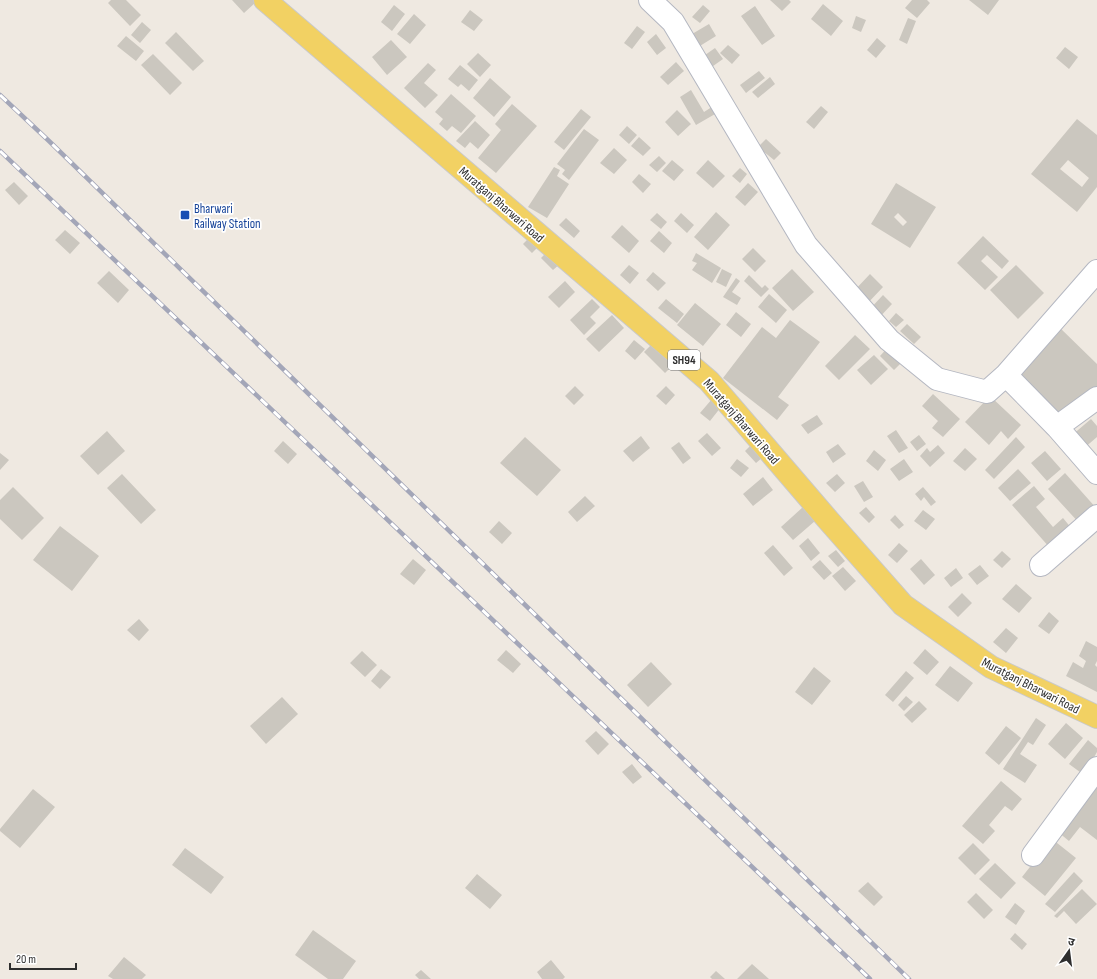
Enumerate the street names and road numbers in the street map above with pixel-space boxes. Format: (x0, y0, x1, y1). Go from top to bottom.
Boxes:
street label: Muratganj Bharwari Road (455, 163, 547, 246)
road number: SH94 (668, 350, 700, 370)
street label: Muratganj Bharwari Road (700, 376, 783, 468)
street label: Muratganj Bharwari Road (979, 654, 1082, 718)

